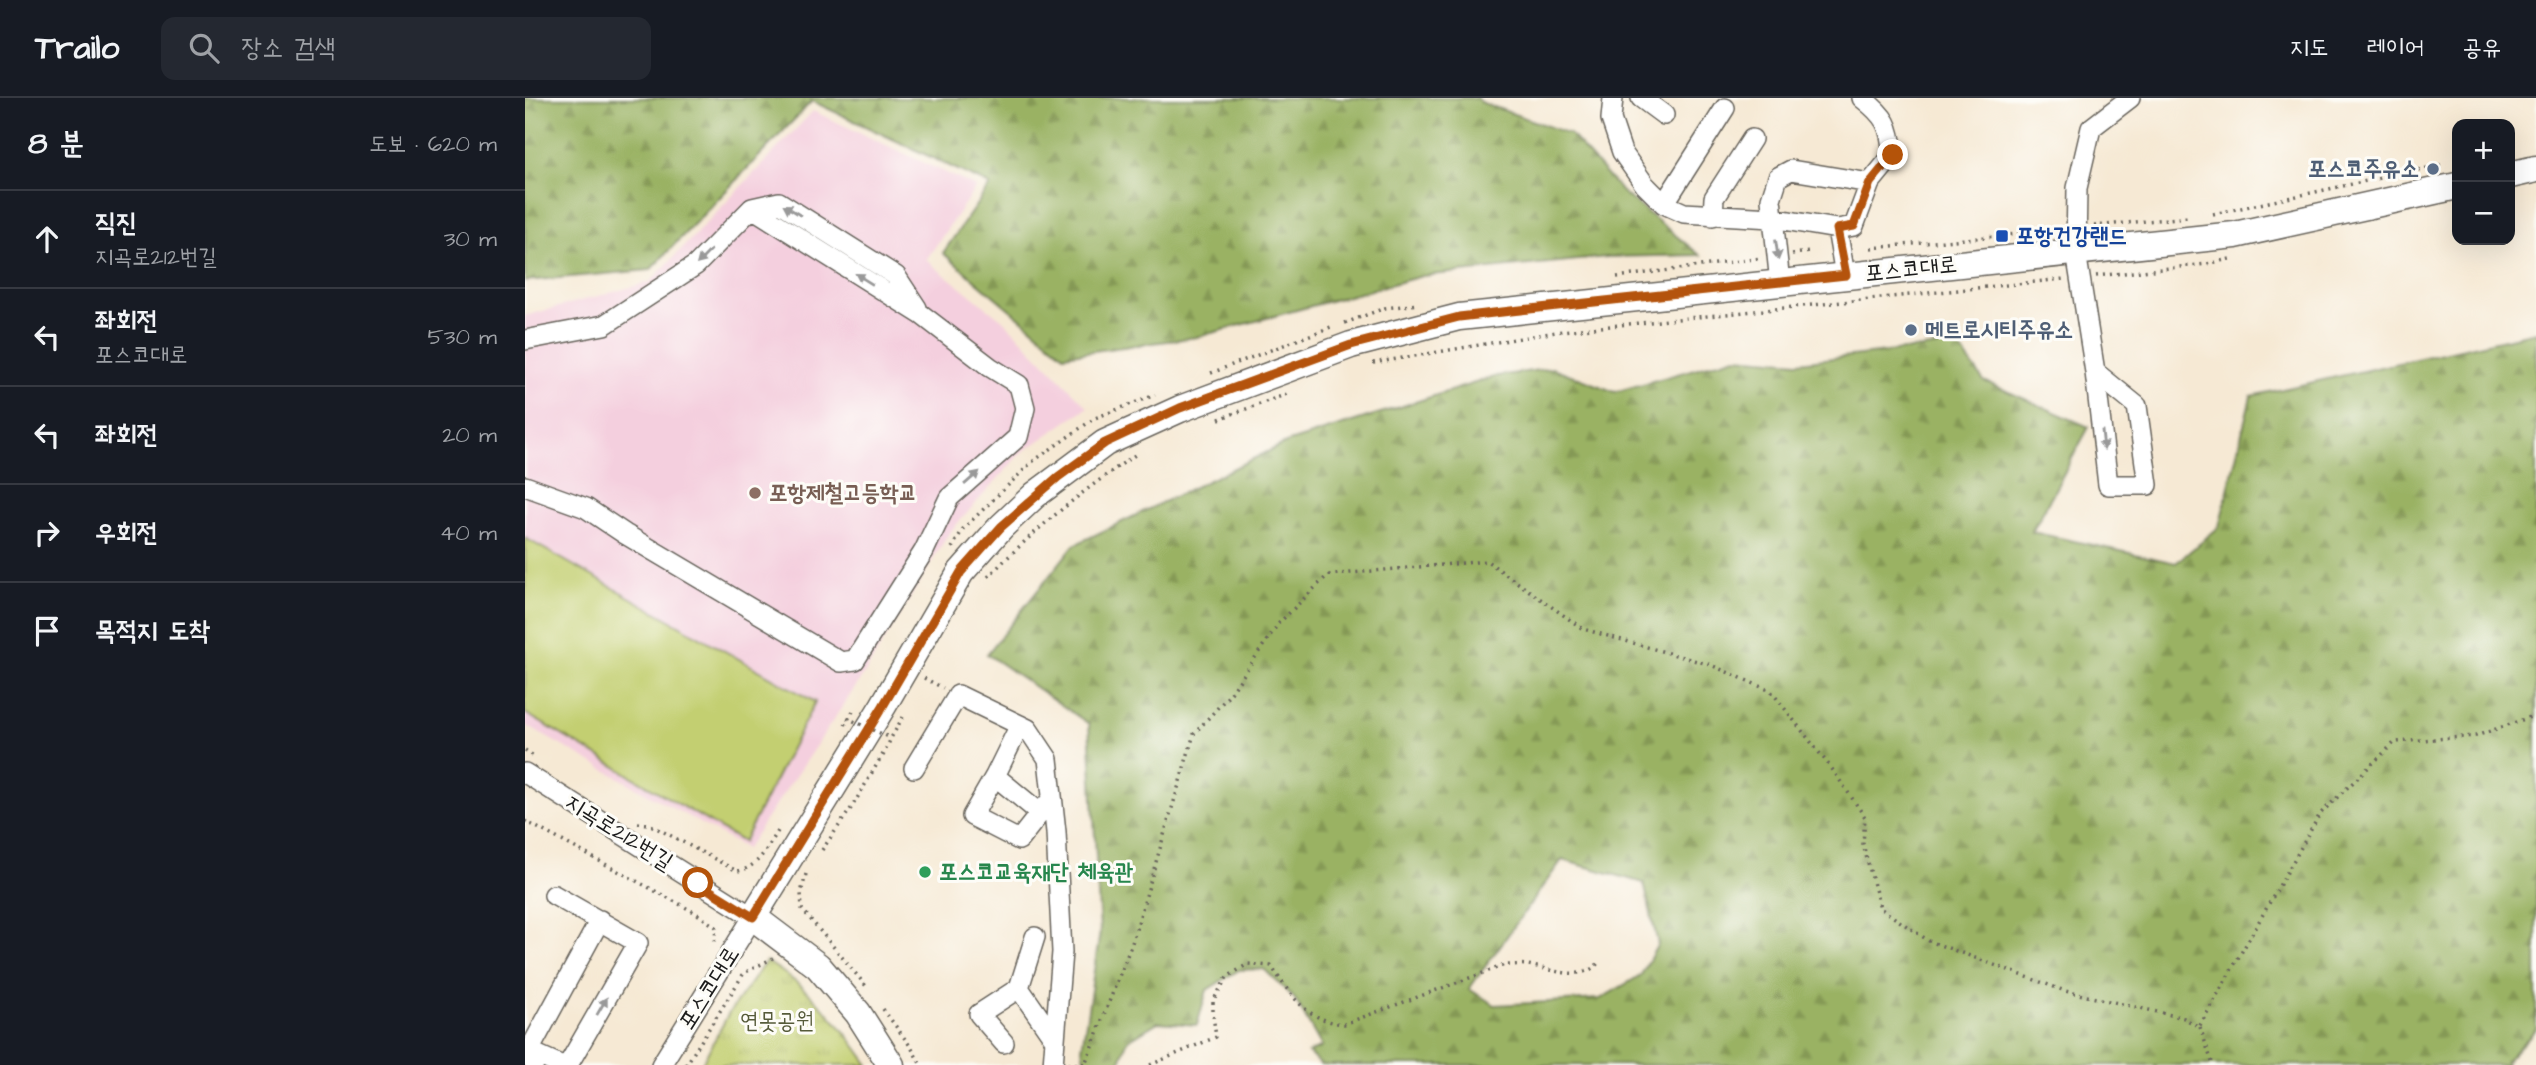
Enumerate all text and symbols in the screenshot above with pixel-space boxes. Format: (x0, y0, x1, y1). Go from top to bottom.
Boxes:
search box (161, 17, 651, 80)
text: Trailo (35, 25, 119, 71)
icon: search (185, 29, 223, 67)
text: 장소 검색 (241, 30, 335, 66)
text: 지도 (2290, 31, 2328, 65)
text: 레이어 (2366, 31, 2424, 65)
text: 공유 (2462, 31, 2501, 65)
map controls (2452, 119, 2515, 245)
button: + (2452, 119, 2515, 182)
text: 8 분 (28, 123, 84, 165)
text: 도보 · 620 m (369, 128, 497, 160)
route end (1877, 139, 1908, 170)
place label: 포스코주유소 (2308, 153, 2419, 185)
marker: 포스코주유소 (2425, 161, 2441, 177)
button: − (2452, 182, 2515, 245)
one-way arrow (782, 203, 801, 216)
text: 직진 (95, 205, 137, 241)
icon: ahead (28, 220, 66, 258)
place label: 포항건강랜드 (2016, 220, 2127, 252)
text: 30 m (444, 223, 497, 255)
marker: 포항건강랜드 (1994, 228, 2010, 244)
one-way arrow (1772, 239, 1783, 261)
text: 지곡로212번길 (95, 241, 217, 273)
one-way arrow (695, 248, 712, 265)
street label: 포스코대로 (1863, 248, 1959, 290)
one-way arrow (854, 272, 874, 285)
text: 좌회전 (95, 303, 158, 339)
place label: 메트로시티주유소 (1925, 314, 2073, 346)
icon: left (28, 318, 66, 356)
text: 530 m (427, 321, 497, 353)
marker: 메트로시티주유소 (1903, 322, 1919, 338)
text: 포스코대로 (95, 339, 188, 371)
icon: left (28, 416, 66, 454)
text: 좌회전 (95, 417, 158, 453)
text: 20 m (442, 419, 497, 451)
one-way arrow (2097, 429, 2108, 451)
one-way arrow (963, 470, 981, 486)
place label: 포항제철고등학교 (769, 477, 917, 509)
marker: 포항제철고등학교 (747, 485, 763, 501)
icon: right (28, 514, 66, 552)
text: 우회전 (95, 515, 158, 551)
text: 40 m (440, 517, 497, 549)
icon: arrive (28, 612, 66, 650)
text: 목적지 도착 (95, 613, 210, 649)
street label: 지곡로212번길 (559, 786, 679, 878)
place label: 포스코교육재단 체육관 (939, 856, 1134, 888)
marker: 포스코교육재단 체육관 (917, 864, 933, 880)
route start (682, 867, 713, 898)
street label: 포스코대로 (671, 940, 747, 1036)
one-way arrow (596, 996, 608, 1015)
park label: 연못공원 (740, 1005, 814, 1037)

